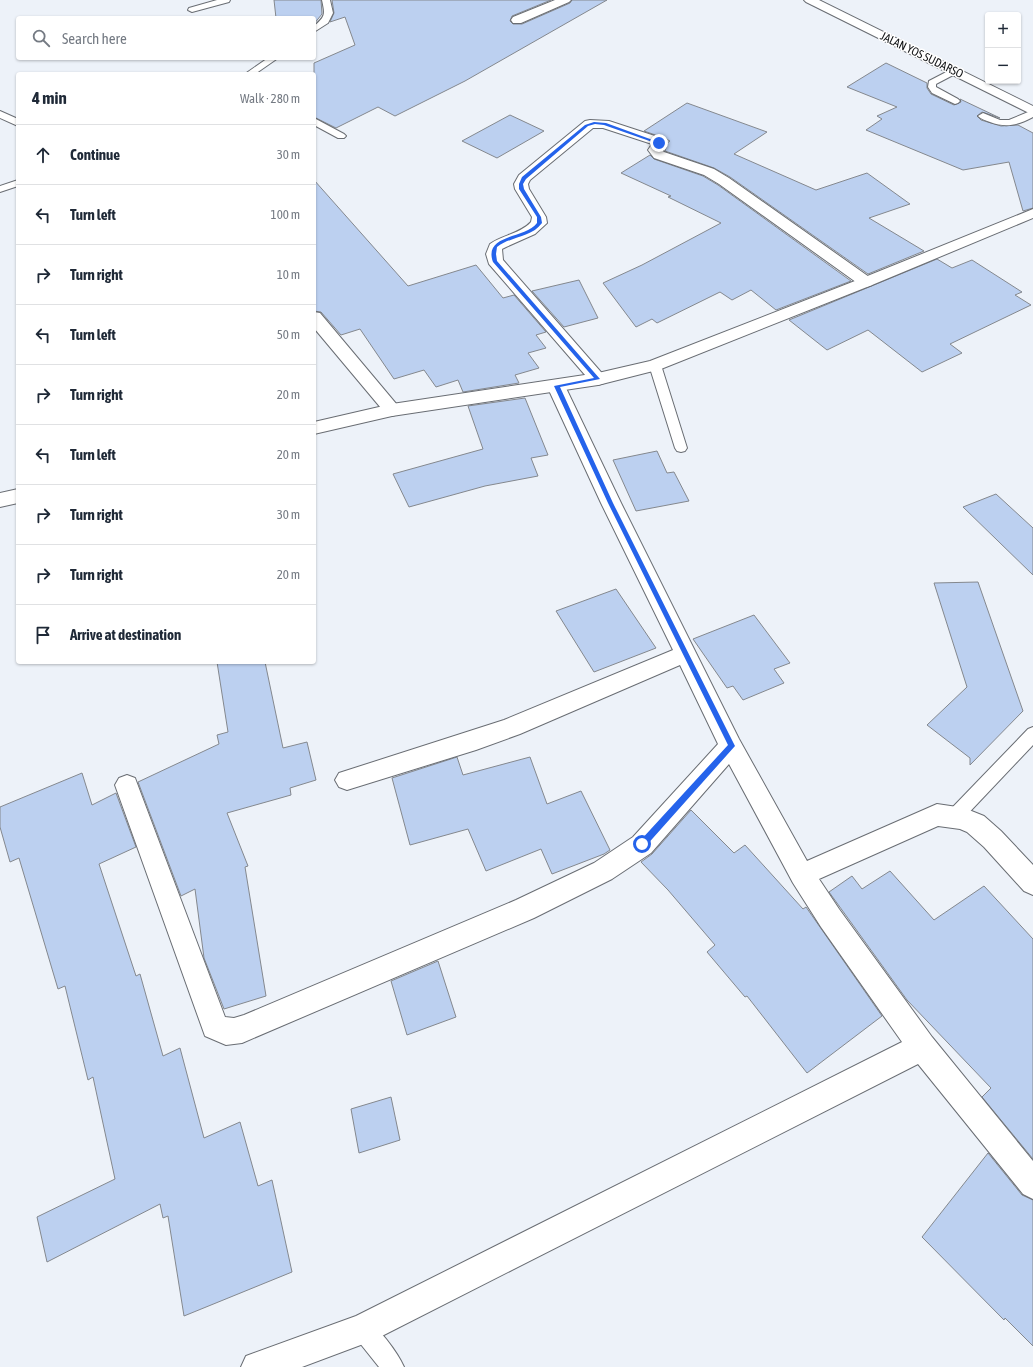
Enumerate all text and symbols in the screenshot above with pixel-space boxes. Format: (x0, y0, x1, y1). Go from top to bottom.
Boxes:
map controls (985, 12, 1021, 84)
button: + (985, 12, 1021, 48)
search box (16, 16, 316, 60)
icon: search (30, 27, 52, 49)
street label: JALAN YOS SUDARSO (878, 29, 966, 81)
text: Search here (62, 30, 127, 47)
button: − (985, 48, 1021, 84)
text: 4 min (32, 88, 67, 108)
text: Walk · 280 m (240, 91, 300, 106)
route end (650, 134, 668, 152)
icon: ahead (32, 144, 54, 166)
text: Continue (70, 146, 120, 163)
text: 30 m (277, 147, 300, 162)
icon: left (32, 204, 54, 226)
text: Turn left (70, 206, 116, 223)
text: 100 m (271, 207, 300, 222)
icon: right (32, 264, 54, 286)
text: Turn right (70, 266, 123, 283)
text: 10 m (277, 267, 300, 282)
icon: left (32, 324, 54, 346)
text: Turn left (70, 326, 116, 343)
text: 50 m (277, 327, 300, 342)
icon: right (32, 384, 54, 406)
text: Turn right (70, 386, 123, 403)
text: 20 m (277, 387, 300, 402)
icon: left (32, 444, 54, 466)
text: Turn left (70, 446, 116, 463)
text: 20 m (277, 447, 300, 462)
icon: right (32, 504, 54, 526)
text: Turn right (70, 506, 123, 523)
text: 30 m (277, 507, 300, 522)
icon: right (32, 564, 54, 586)
text: Turn right (70, 566, 123, 583)
text: 20 m (277, 567, 300, 582)
icon: arrive (32, 624, 54, 646)
text: Arrive at destination (70, 626, 181, 643)
route start (633, 835, 651, 853)

